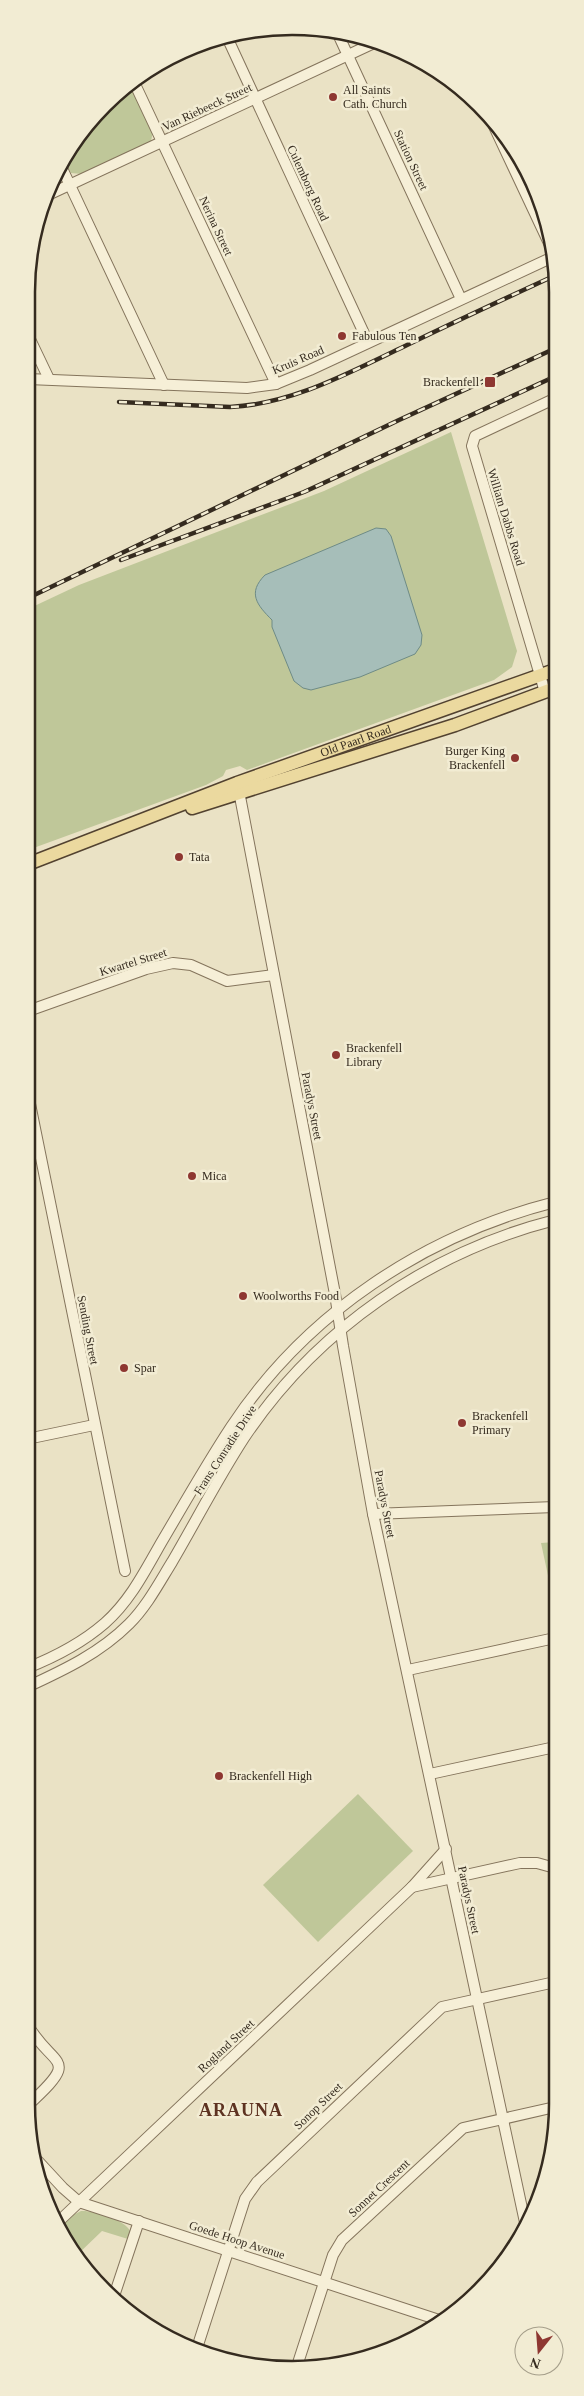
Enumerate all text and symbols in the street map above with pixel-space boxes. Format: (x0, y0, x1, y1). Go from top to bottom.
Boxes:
street label: Van Riebeeck Street (160, 80, 255, 134)
place label: All Saints Cath. Church (343, 83, 407, 111)
marker: All Saints Cath. Church (327, 91, 339, 103)
street label: Station Street (391, 128, 431, 193)
street label: Culemborg Road (284, 143, 332, 223)
street label: Nerina Street (196, 194, 236, 258)
place label: Fabulous Ten (352, 329, 417, 343)
marker: Fabulous Ten (336, 330, 348, 342)
street label: Kruis Road (270, 343, 326, 377)
place label: Brackenfell (423, 375, 480, 389)
marker: Brackenfell (483, 375, 497, 389)
street label: William Dabbs Road (485, 467, 527, 567)
street label: Old Paarl Road (318, 722, 393, 760)
place label: Burger King Brackenfell (445, 744, 506, 772)
marker: Burger King Brackenfell (509, 752, 521, 764)
place label: Tata (189, 850, 210, 864)
marker: Tata (173, 851, 185, 863)
street label: Kwartel Street (98, 945, 169, 979)
place label: Brackenfell Library (346, 1041, 403, 1069)
marker: Brackenfell Library (330, 1049, 342, 1061)
street label: Paradys Street (299, 1071, 326, 1142)
place label: Mica (202, 1169, 227, 1183)
marker: Mica (186, 1170, 198, 1182)
place label: Woolworths Food (253, 1289, 339, 1303)
marker: Woolworths Food (237, 1290, 249, 1302)
street label: Sending Street (74, 1294, 102, 1367)
place label: Spar (134, 1361, 156, 1375)
marker: Spar (118, 1362, 130, 1374)
street label: Frans Conradie Drive (191, 1403, 259, 1497)
place label: Brackenfell Primary (472, 1409, 529, 1437)
marker: Brackenfell Primary (456, 1417, 468, 1429)
street label: Paradys Street (372, 1469, 399, 1540)
place label: Brackenfell High (229, 1769, 312, 1783)
marker: Brackenfell High (213, 1770, 225, 1782)
street label: Paradys Street (455, 1865, 483, 1936)
street label: Rogland Street (195, 2016, 257, 2076)
street label: Sonop Street (291, 2079, 346, 2132)
district label: ARAUNA (199, 2100, 283, 2120)
street label: Sonnet Crescent (346, 2156, 413, 2220)
street label: Goede Hoop Avenue (187, 2218, 287, 2262)
north arrow (514, 2326, 564, 2376)
text: N (528, 2354, 542, 2372)

